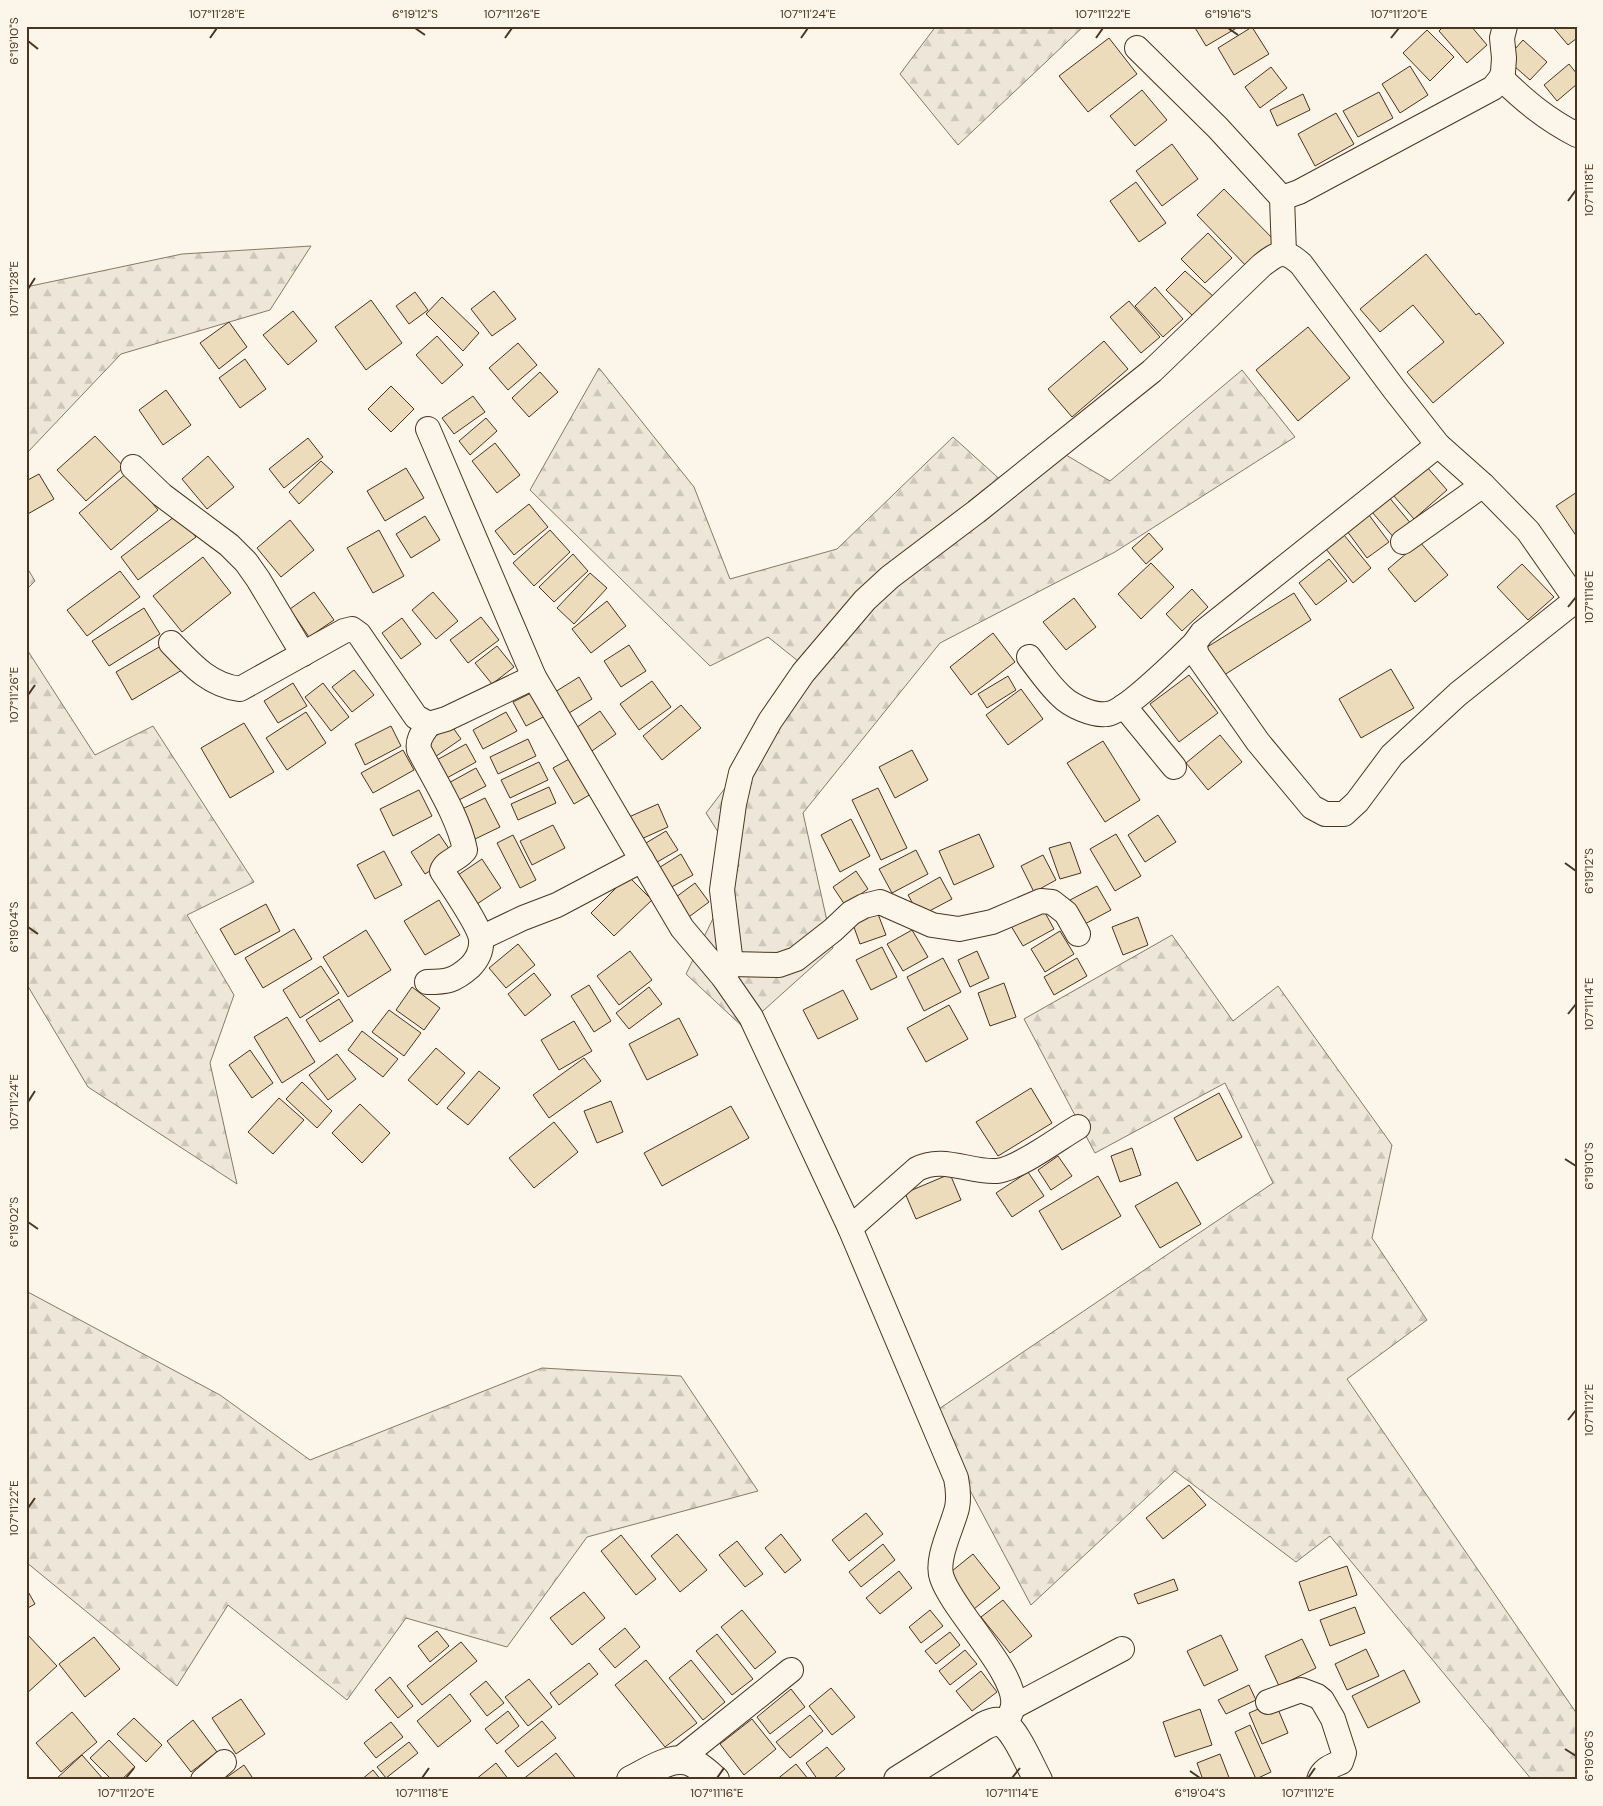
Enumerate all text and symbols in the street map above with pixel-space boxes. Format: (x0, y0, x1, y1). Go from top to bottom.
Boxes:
text: 107°11'28"E (189, 6, 245, 22)
text: 6°19'12"S (392, 6, 438, 22)
text: 107°11'26"E (484, 6, 540, 22)
text: 107°11'24"E (780, 6, 836, 22)
text: 107°11'22"E (1075, 6, 1131, 22)
text: 6°19'16"S (1205, 6, 1251, 22)
text: 107°11'20"E (1371, 6, 1428, 22)
text: 6°19'10"S (6, 17, 22, 65)
text: 107°11'18"E (1581, 163, 1597, 217)
text: 107°11'28"E (6, 261, 22, 317)
text: 107°11'16"E (1581, 570, 1597, 624)
text: 107°11'26"E (6, 667, 22, 723)
text: 6°19'12"S (1581, 848, 1597, 894)
text: 6°19'04"S (6, 902, 22, 952)
text: 107°11'14"E (1581, 977, 1597, 1031)
text: 107°11'24"E (6, 1074, 22, 1130)
text: 6°19'10"S (1581, 1142, 1597, 1190)
text: 6°19'02"S (6, 1197, 22, 1247)
text: 107°11'12"E (1581, 1383, 1597, 1436)
text: 107°11'22"E (6, 1480, 22, 1536)
text: 6°19'06"S (1581, 1730, 1597, 1782)
text: 107°11'20"E (98, 1785, 155, 1801)
text: 107°11'18"E (395, 1785, 449, 1801)
text: 107°11'16"E (690, 1785, 744, 1801)
text: 107°11'14"E (985, 1785, 1039, 1801)
text: 6°19'04"S (1175, 1785, 1225, 1801)
text: 107°11'12"E (1282, 1785, 1335, 1801)

